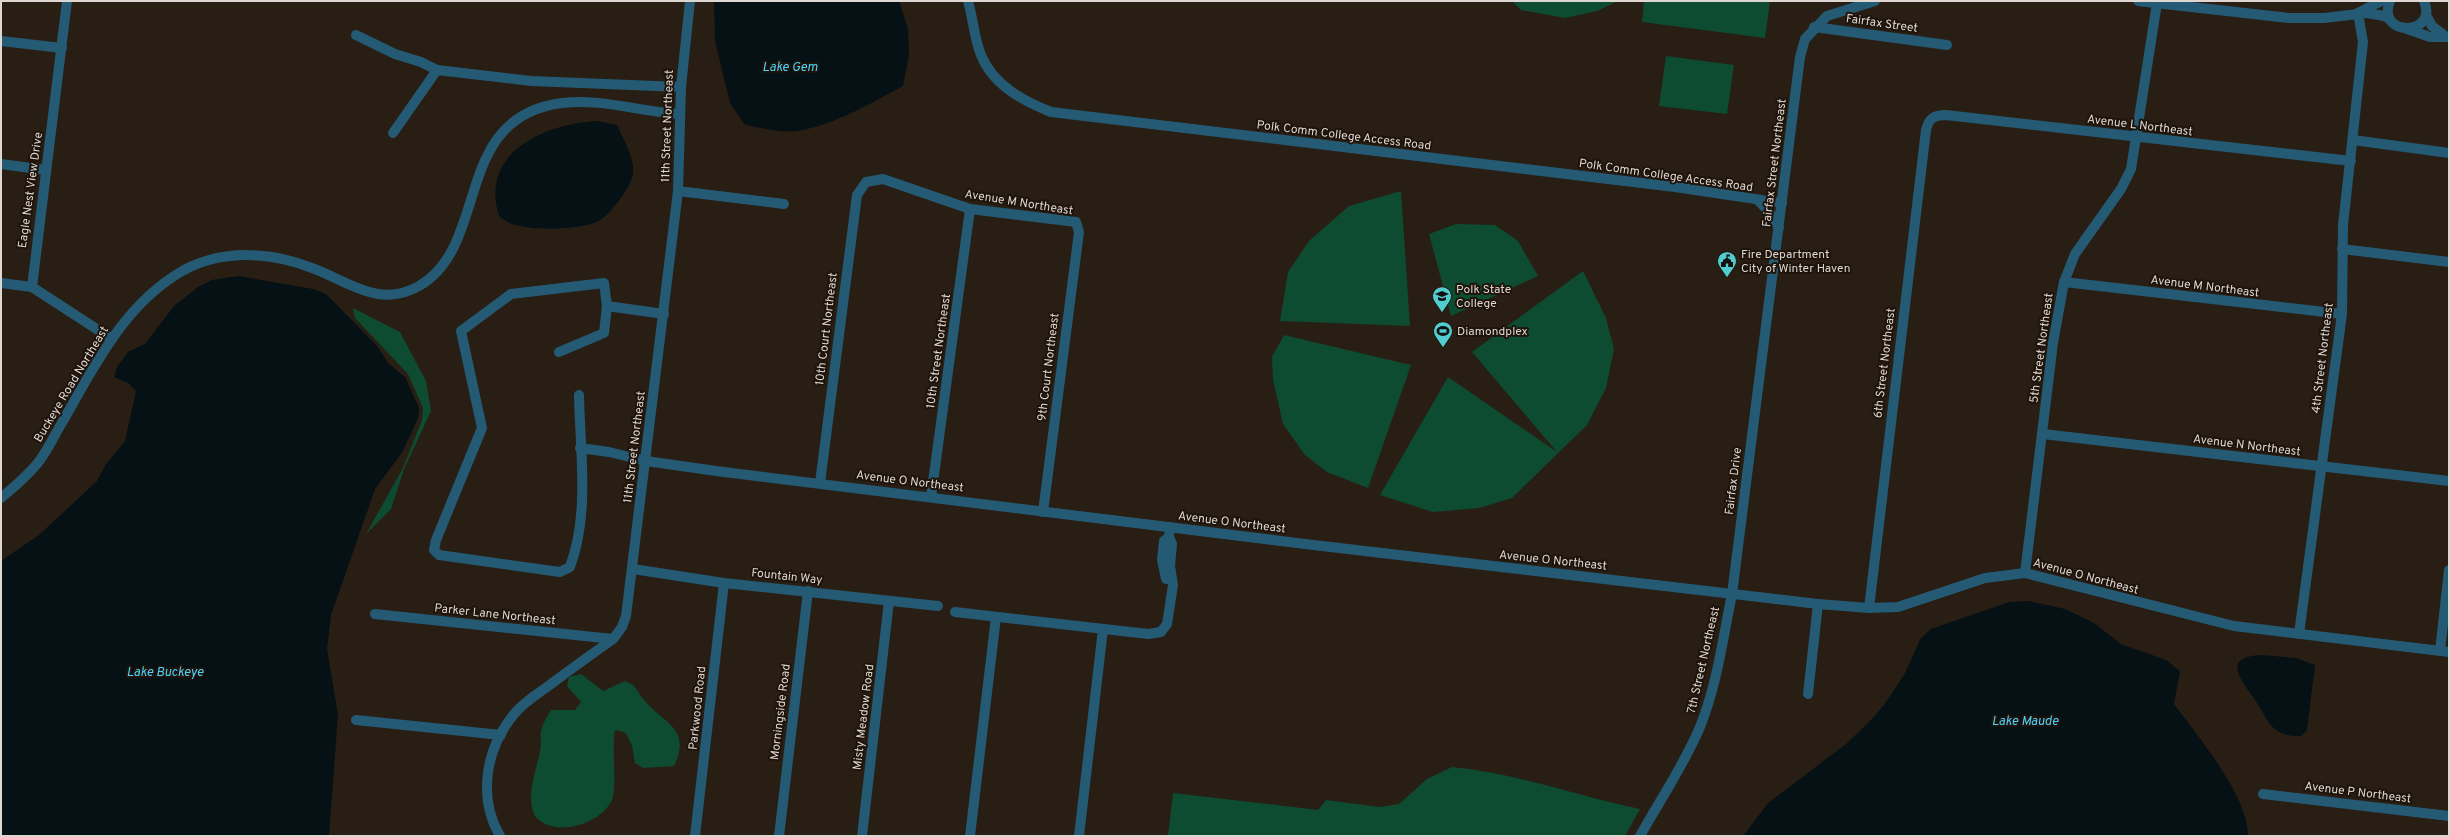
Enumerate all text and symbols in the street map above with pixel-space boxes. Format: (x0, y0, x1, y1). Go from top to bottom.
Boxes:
street label: Fairfax Street (1845, 11, 1919, 37)
water label: Lake Gem (762, 60, 818, 76)
street label: 11th Street Northeast (658, 69, 678, 183)
street label: Fairfax Street Northeast (1759, 98, 1791, 228)
street label: Avenue L Northeast (2086, 112, 2194, 140)
street label: Polk Comm College Access Road (1256, 117, 1432, 155)
street label: Eagle Nest View Drive (15, 131, 47, 249)
street label: Polk Comm College Access Road (1578, 156, 1754, 196)
street label: Avenue M Northeast (964, 187, 1074, 219)
place label: Fire Department City of Winter Haven (1741, 247, 1850, 277)
public building icon: Fire Department City of Winter Haven (1716, 250, 1738, 278)
street label: 10th Court Northeast (812, 272, 842, 386)
street label: Avenue M Northeast (2150, 272, 2260, 302)
place label: Polk State College (1456, 282, 1511, 312)
school or university icon: Polk State College (1431, 285, 1453, 313)
street label: 5th Street Northeast (2026, 292, 2058, 404)
street label: 10th Street Northeast (923, 293, 955, 410)
street label: 4th Street Northeast (2308, 302, 2338, 414)
street label: 6th Street Northeast (1870, 307, 1900, 419)
street label: 9th Court Northeast (1034, 312, 1064, 422)
sports icon: Diamondplex (1432, 320, 1454, 348)
street label: Buckeye Road Northeast (31, 323, 113, 446)
place label: Diamondplex (1457, 324, 1528, 340)
street label: 11th Street Northeast (620, 390, 650, 504)
street label: Avenue N Northeast (2192, 431, 2302, 461)
street label: Fairfax Drive (1722, 446, 1746, 516)
street label: Avenue O Northeast (855, 467, 965, 497)
street label: Avenue O Northeast (1177, 508, 1287, 538)
street label: Avenue O Northeast (1498, 547, 1608, 575)
street label: Avenue O Northeast (2031, 555, 2140, 599)
street label: Fountain Way (751, 565, 823, 589)
street label: Parker Lane Northeast (433, 601, 556, 629)
street label: 7th Street Northeast (1684, 605, 1724, 715)
street label: Morningside Road (767, 663, 795, 761)
street label: Misty Meadow Road (850, 663, 878, 771)
water label: Lake Buckeye (127, 665, 204, 681)
street label: Parkwood Road (686, 665, 710, 751)
water label: Lake Maude (1992, 714, 2059, 730)
street label: Avenue P Northeast (2304, 779, 2412, 807)

